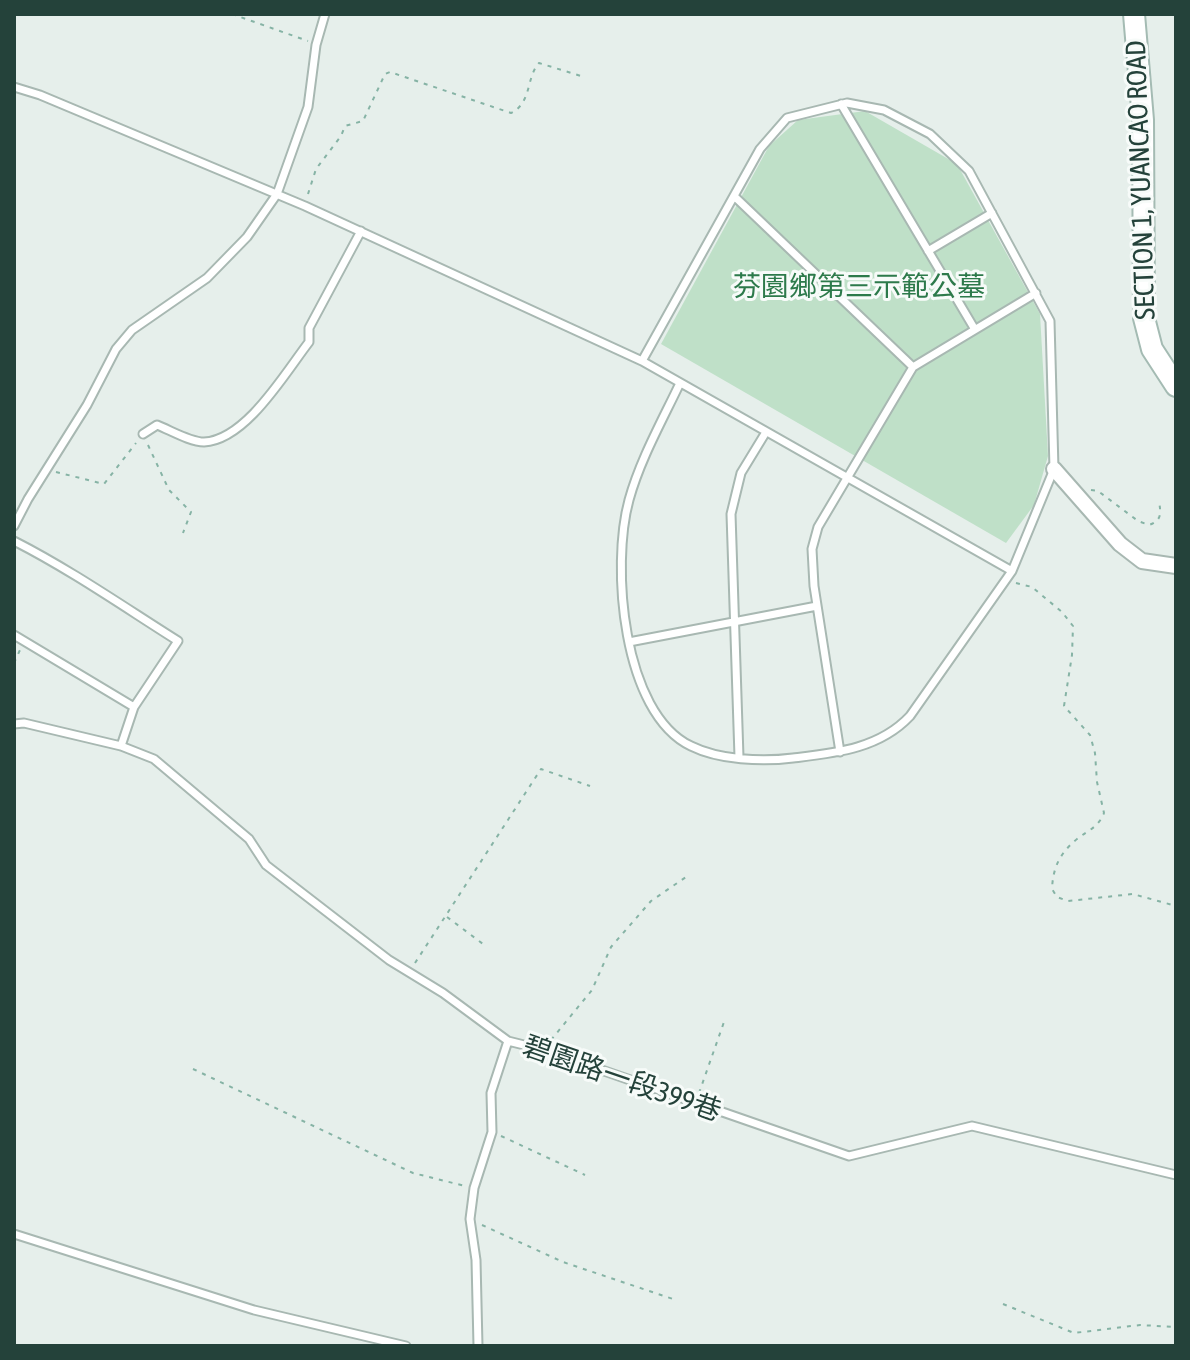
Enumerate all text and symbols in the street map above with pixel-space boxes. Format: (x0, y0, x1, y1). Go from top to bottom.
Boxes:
street label: SECTION 1, YUANCAO ROAD (1119, 40, 1163, 320)
park label: 芬園鄉第三示範公墓 (733, 270, 985, 304)
street label: 碧園路一段399巷 (518, 1029, 726, 1129)

